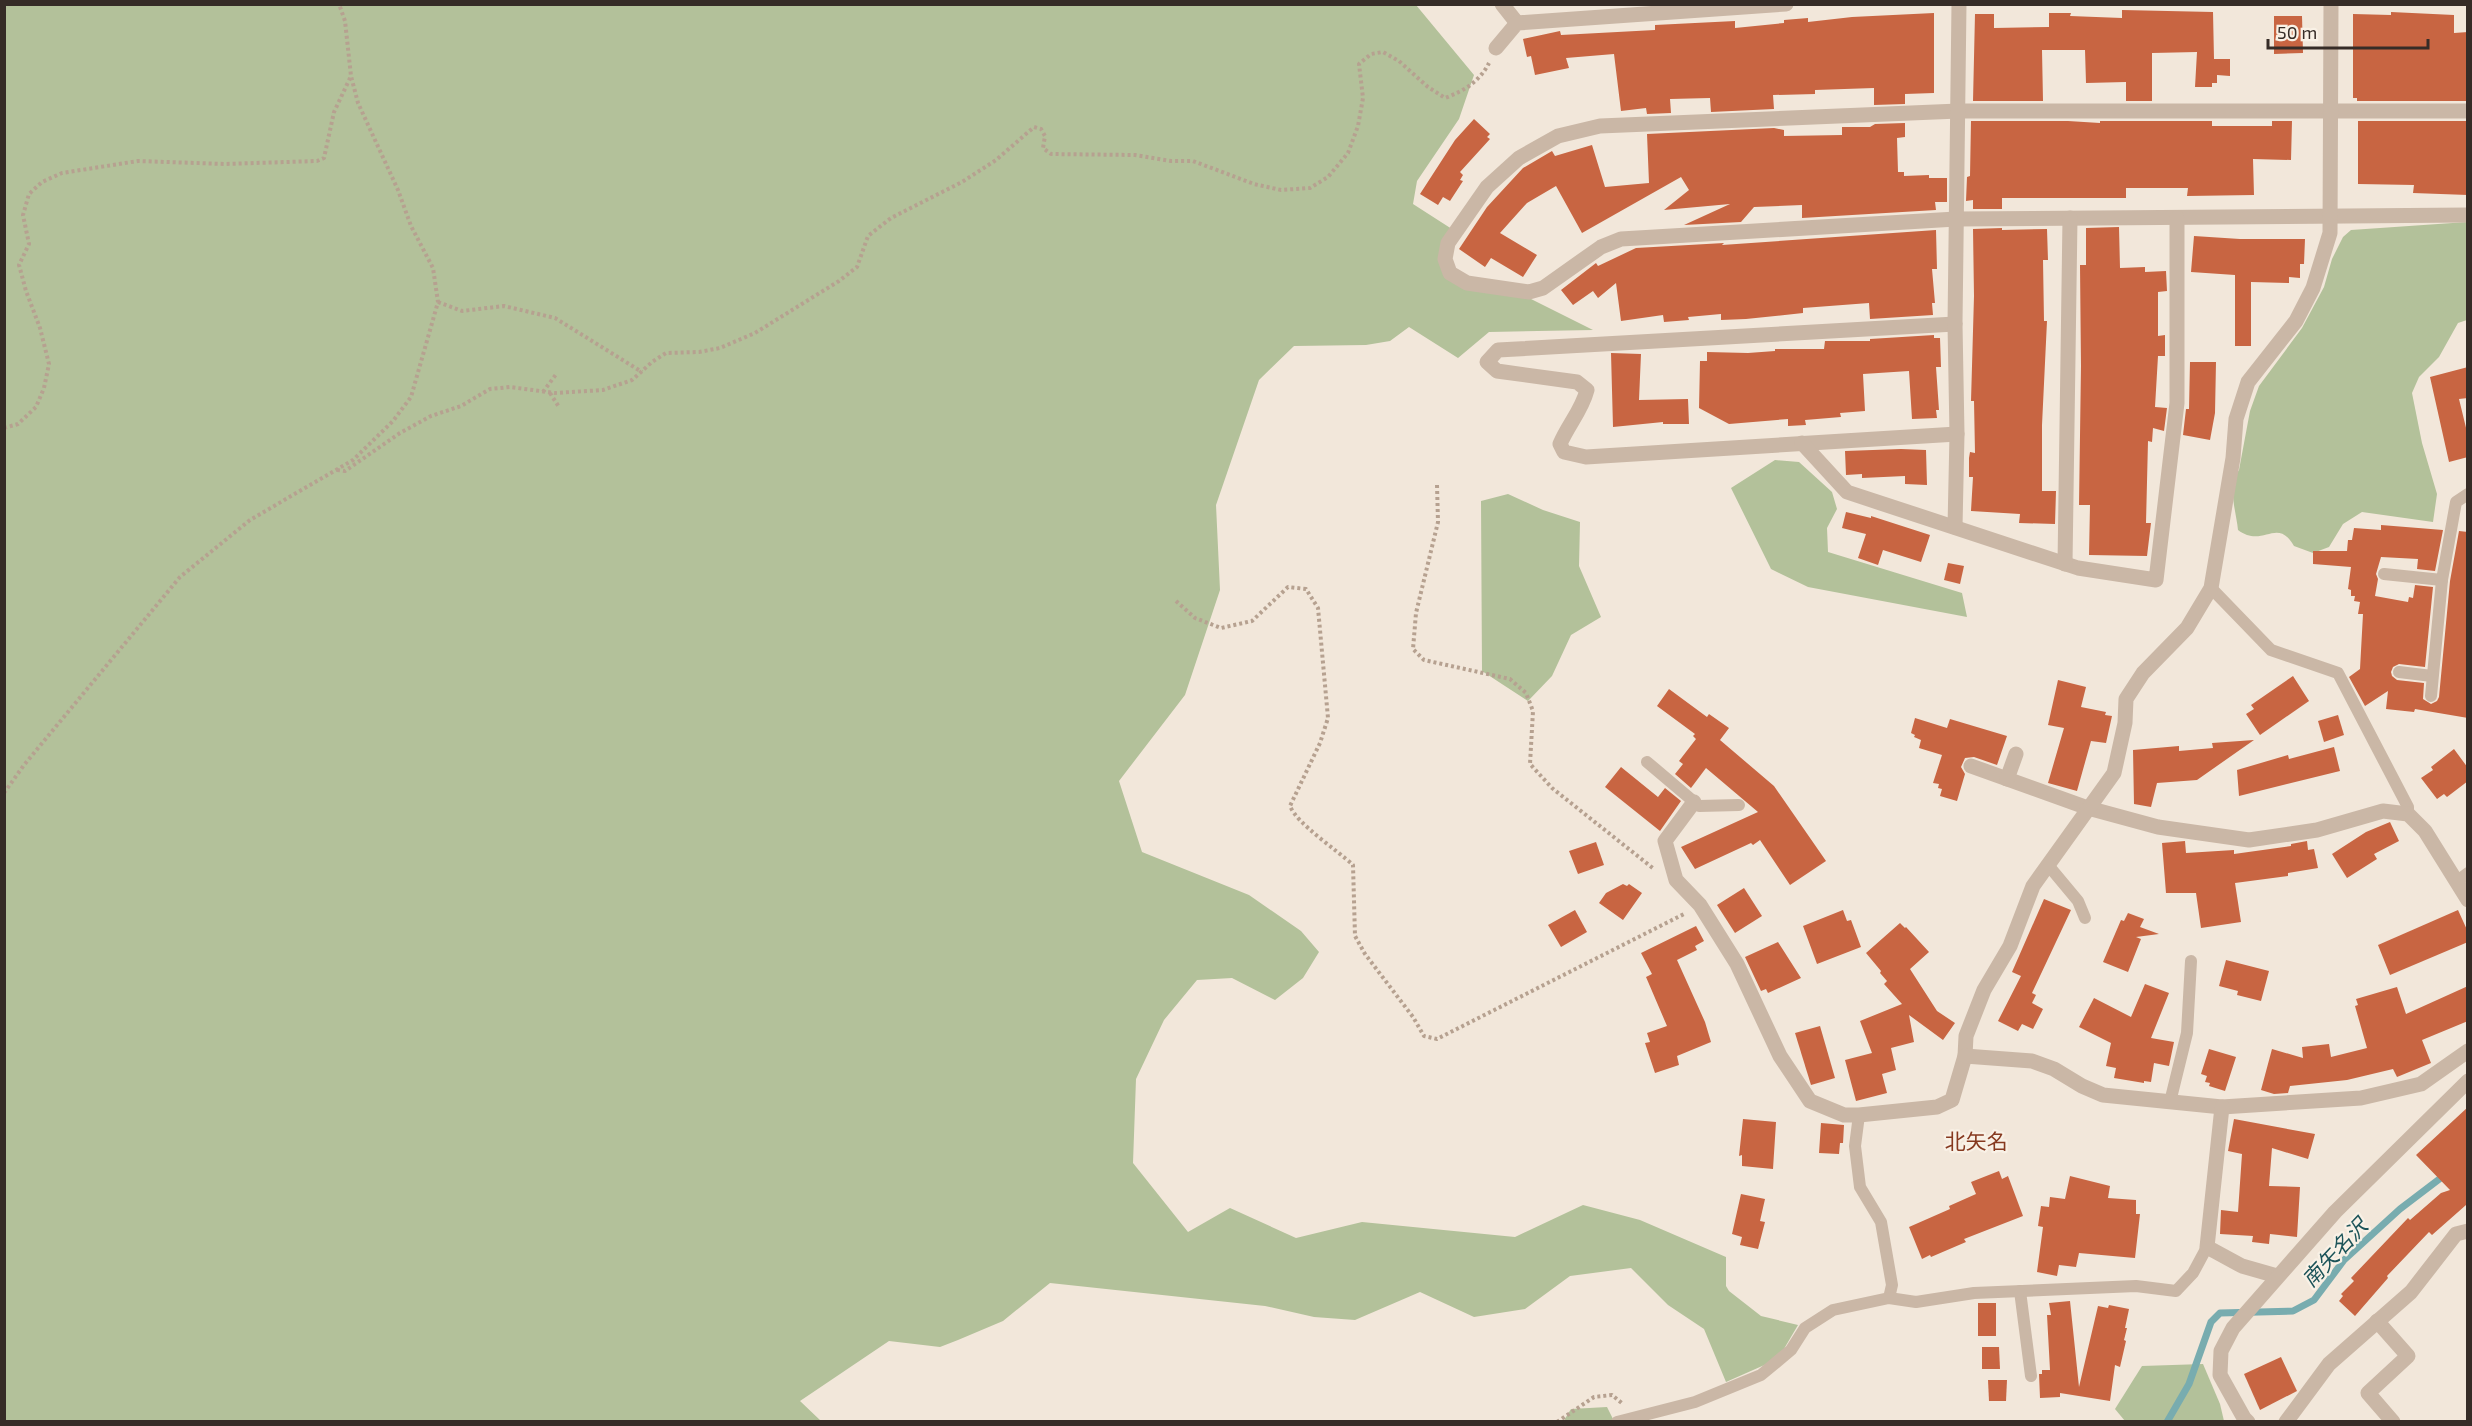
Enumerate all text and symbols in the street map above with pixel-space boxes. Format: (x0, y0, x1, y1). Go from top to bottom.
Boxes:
scale bar (2268, 12, 2428, 50)
text: 50 m (2277, 21, 2317, 43)
district label: 北矢名 (1945, 1128, 2008, 1153)
water label: 南矢名沢 (2296, 1211, 2374, 1291)

